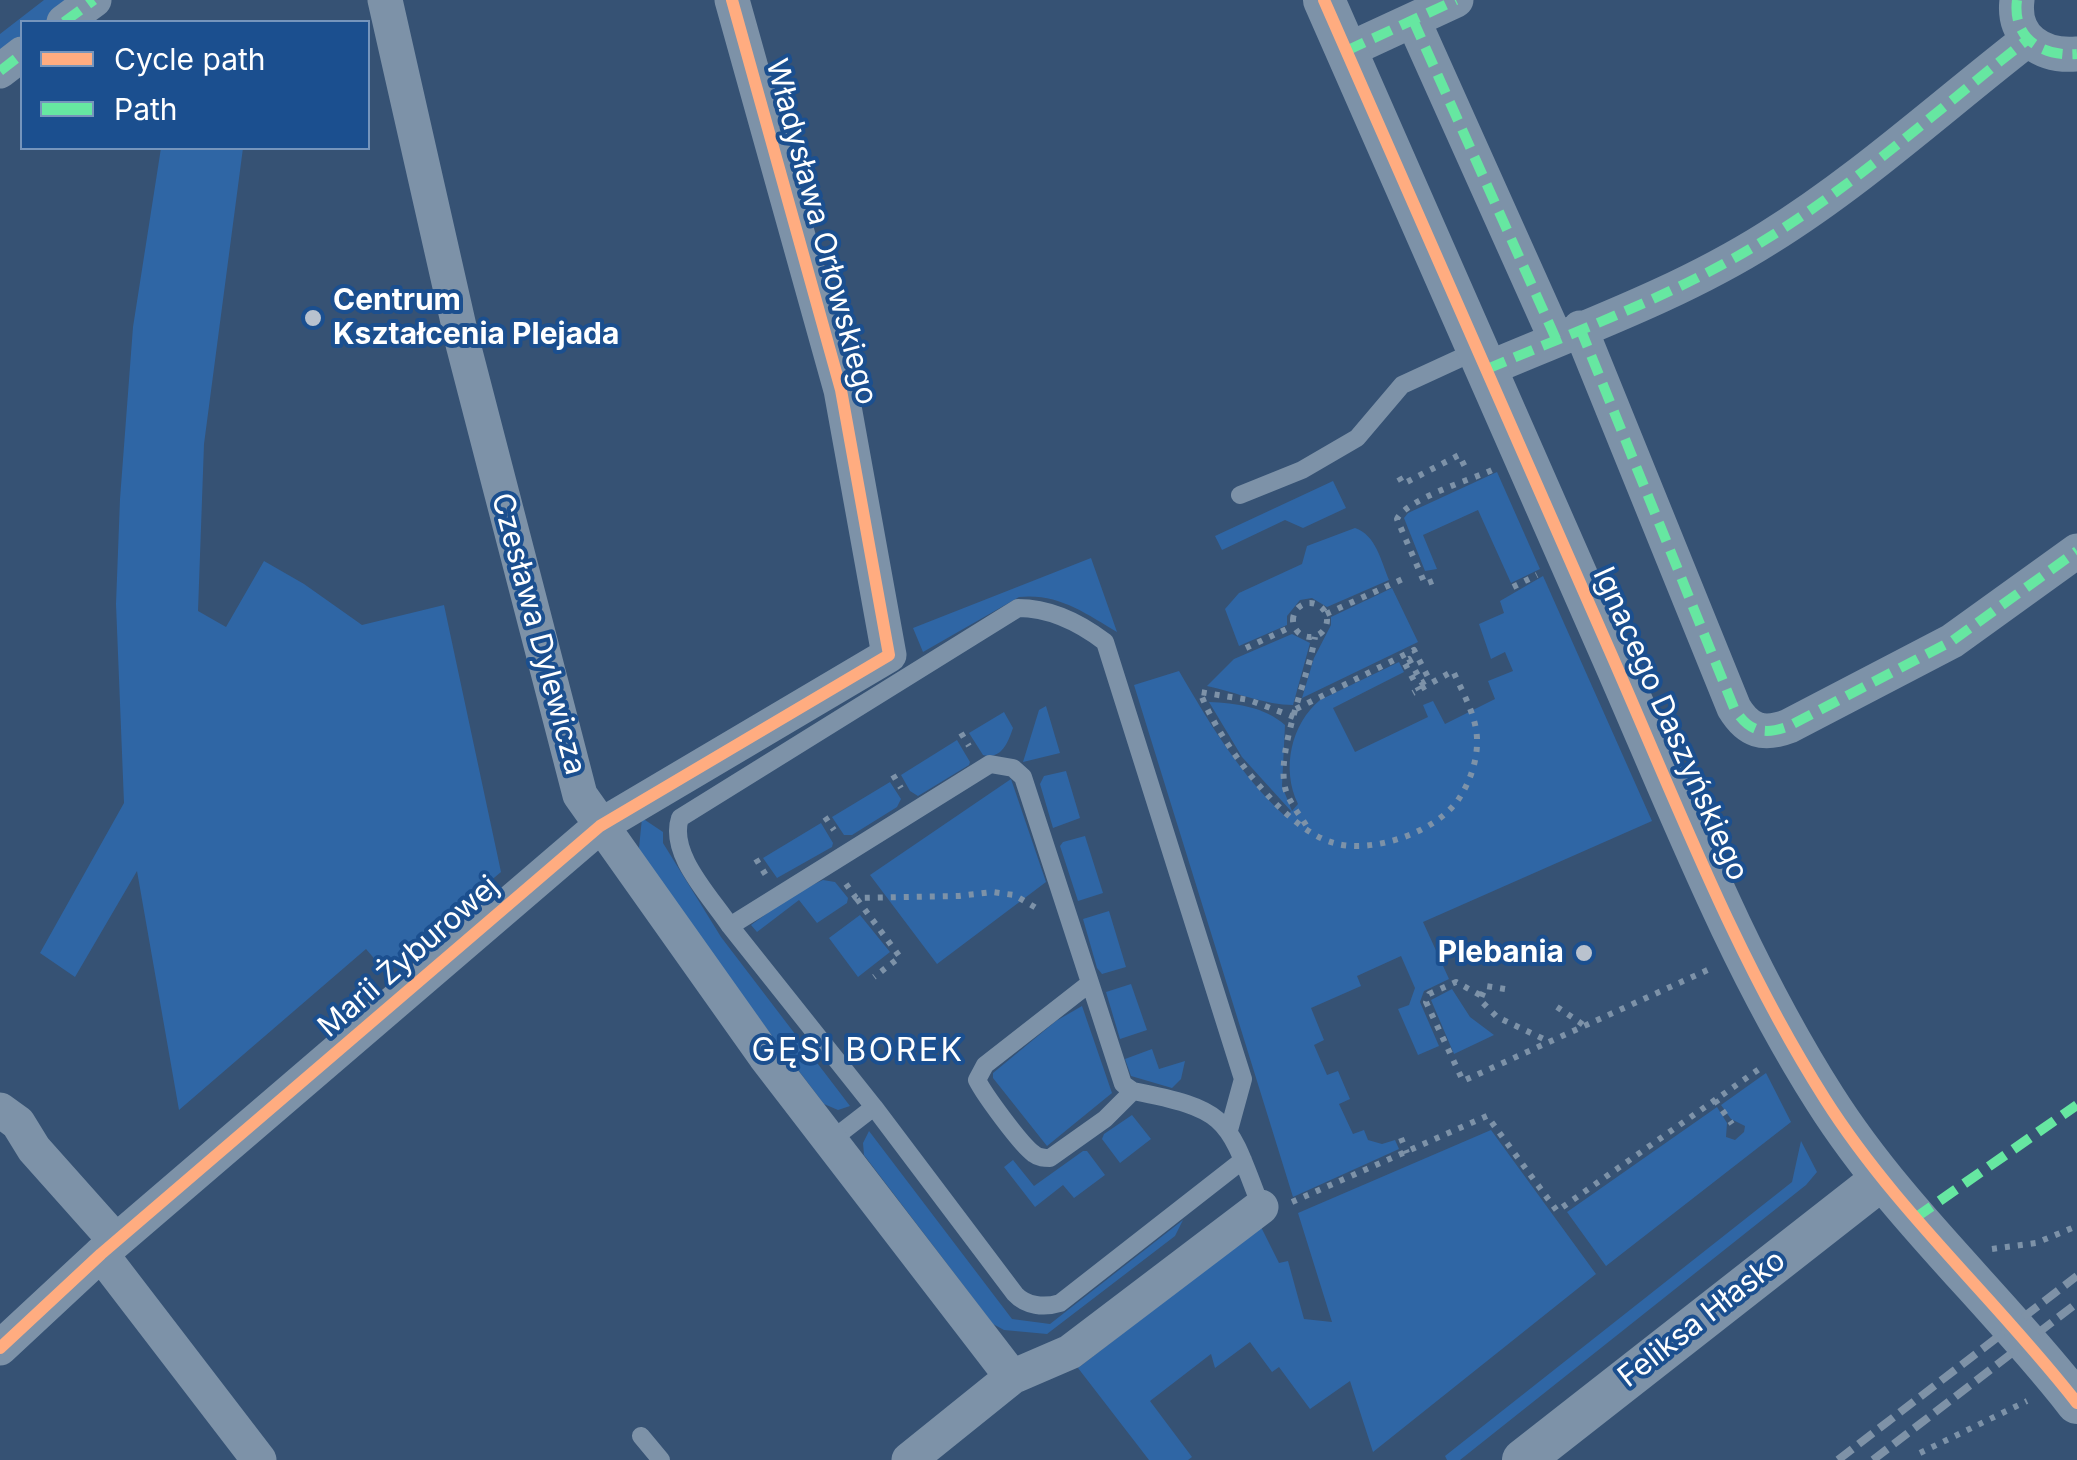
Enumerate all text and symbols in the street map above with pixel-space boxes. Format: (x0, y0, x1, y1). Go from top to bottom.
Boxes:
legend (20, 20, 370, 150)
text: Cycle path (114, 41, 266, 77)
street label: Władysława Orłowskiego (758, 55, 884, 409)
text: Path (114, 91, 178, 127)
place label: Centrum Kształcenia Plejada (333, 283, 619, 354)
marker: Centrum Kształcenia Plejada (302, 307, 324, 329)
street label: Czesława Dylewicza (483, 489, 593, 779)
street label: Ignacego Daszyńskiego (1585, 562, 1755, 886)
street label: Marii Żyburowej (311, 869, 507, 1045)
place label: Plebania (1438, 935, 1564, 971)
marker: Plebania (1573, 942, 1595, 964)
district label: GĘSI BOREK (752, 1032, 964, 1070)
street label: Feliksa Hłasko (1611, 1243, 1793, 1395)

